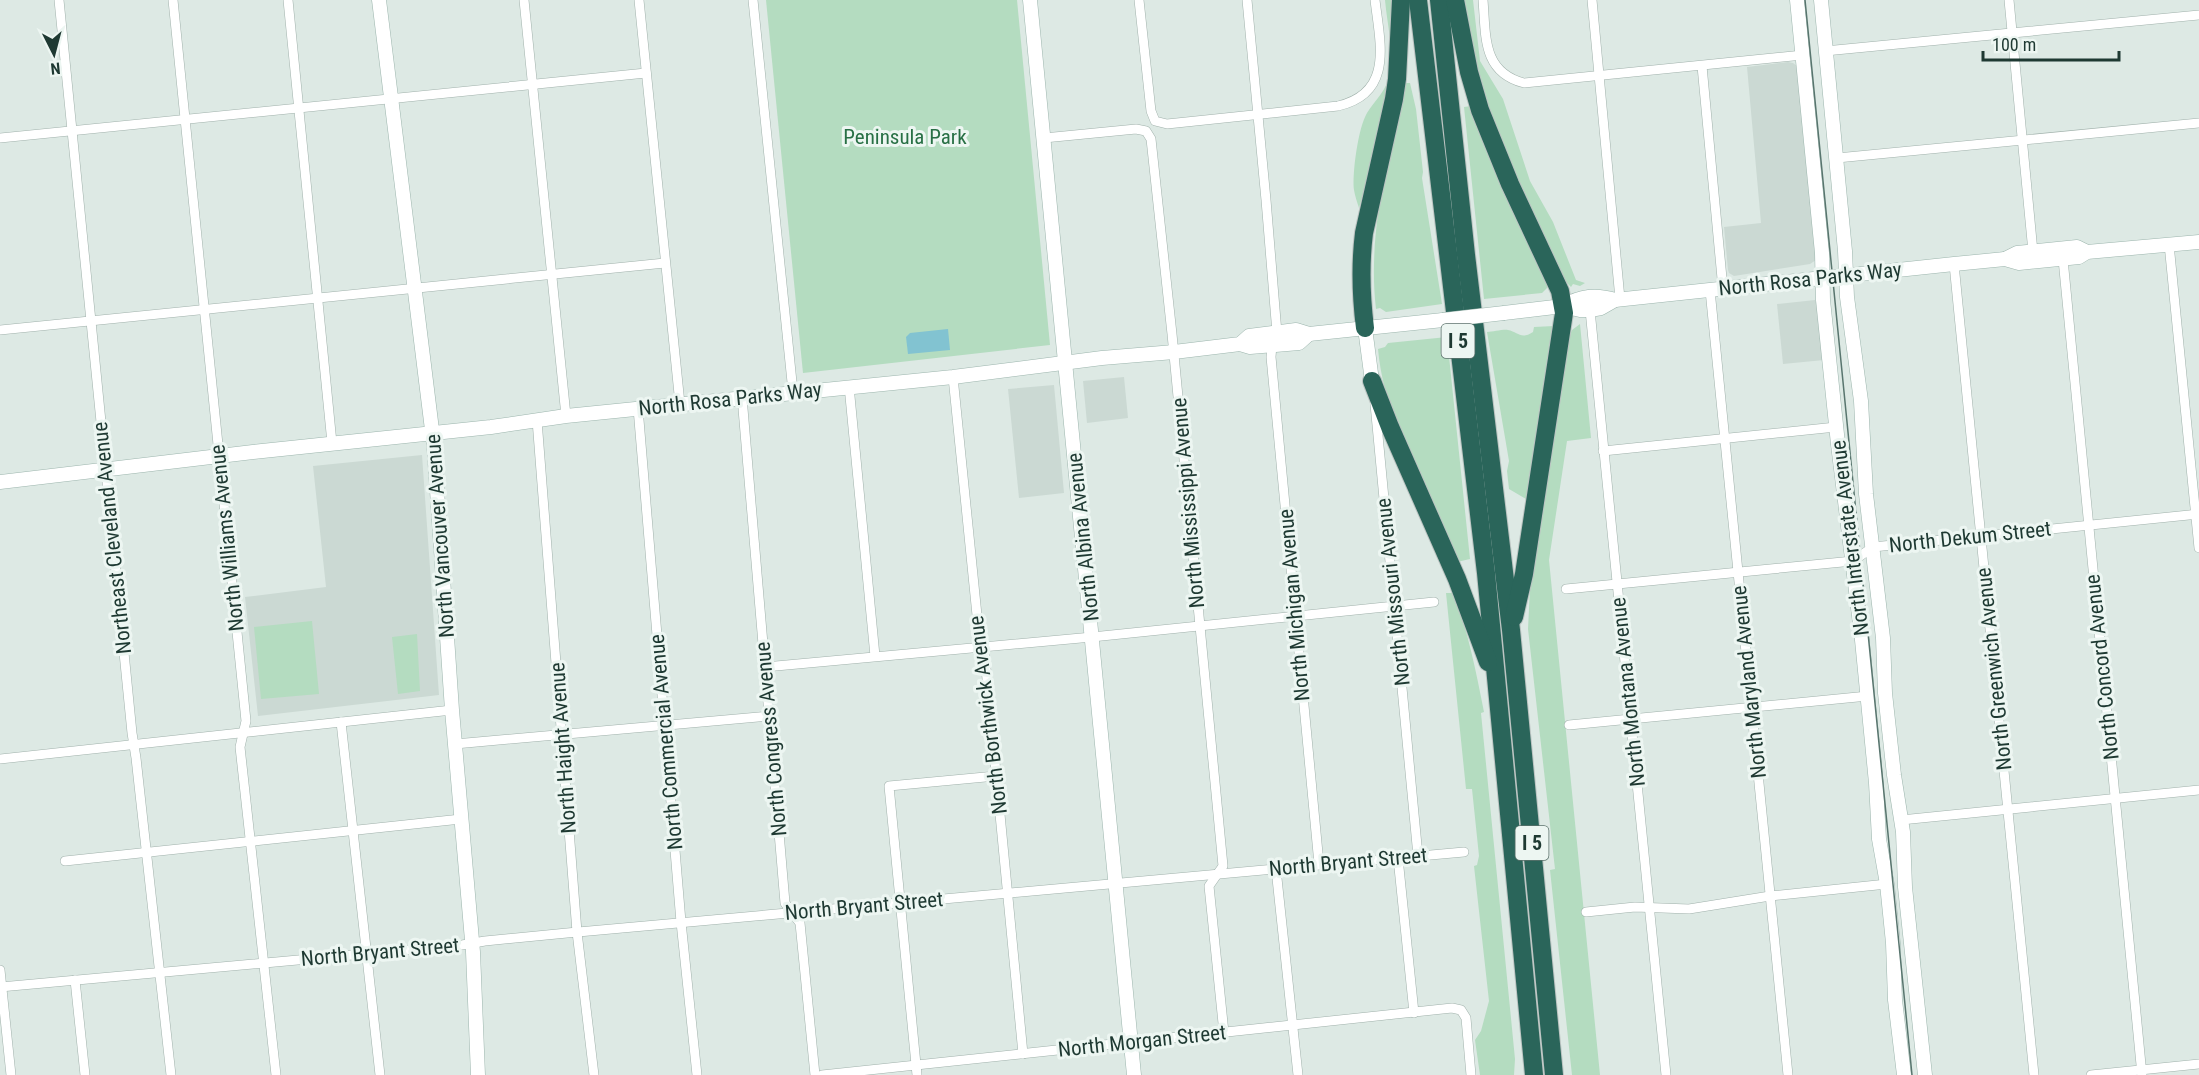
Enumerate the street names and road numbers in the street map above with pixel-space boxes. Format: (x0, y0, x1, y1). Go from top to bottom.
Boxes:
street label: North Rosa Parks Way (1717, 257, 1903, 301)
road number: I 5 (1442, 324, 1474, 358)
street label: North Rosa Parks Way (637, 377, 823, 421)
street label: North Mississippi Avenue (1167, 397, 1209, 609)
street label: Northeast Cleveland Avenue (88, 421, 136, 655)
street label: North Vancouver Avenue (421, 433, 459, 639)
street label: North Interstate Avenue (1826, 439, 1874, 637)
street label: North Williams Avenue (205, 443, 249, 633)
street label: North Albina Avenue (1062, 451, 1104, 622)
street label: North Missouri Avenue (1371, 497, 1415, 687)
street label: North Michigan Avenue (1274, 508, 1314, 702)
street label: North Dekum Street (1888, 517, 2052, 557)
street label: North Greenwich Avenue (1971, 566, 2017, 772)
street label: North Concord Avenue (2080, 573, 2124, 761)
street label: North Maryland Avenue (1727, 584, 1771, 780)
street label: North Montana Avenue (1606, 596, 1650, 788)
street label: North Borthwick Avenue (964, 614, 1012, 816)
street label: North Commercial Avenue (645, 633, 687, 851)
street label: North Congress Avenue (751, 641, 791, 837)
street label: North Haight Avenue (545, 661, 581, 834)
road number: I 5 (1516, 826, 1549, 860)
street label: North Bryant Street (1268, 843, 1428, 881)
street label: North Bryant Street (784, 887, 944, 925)
street label: North Bryant Street (300, 933, 460, 971)
street label: North Morgan Street (1057, 1020, 1227, 1062)

